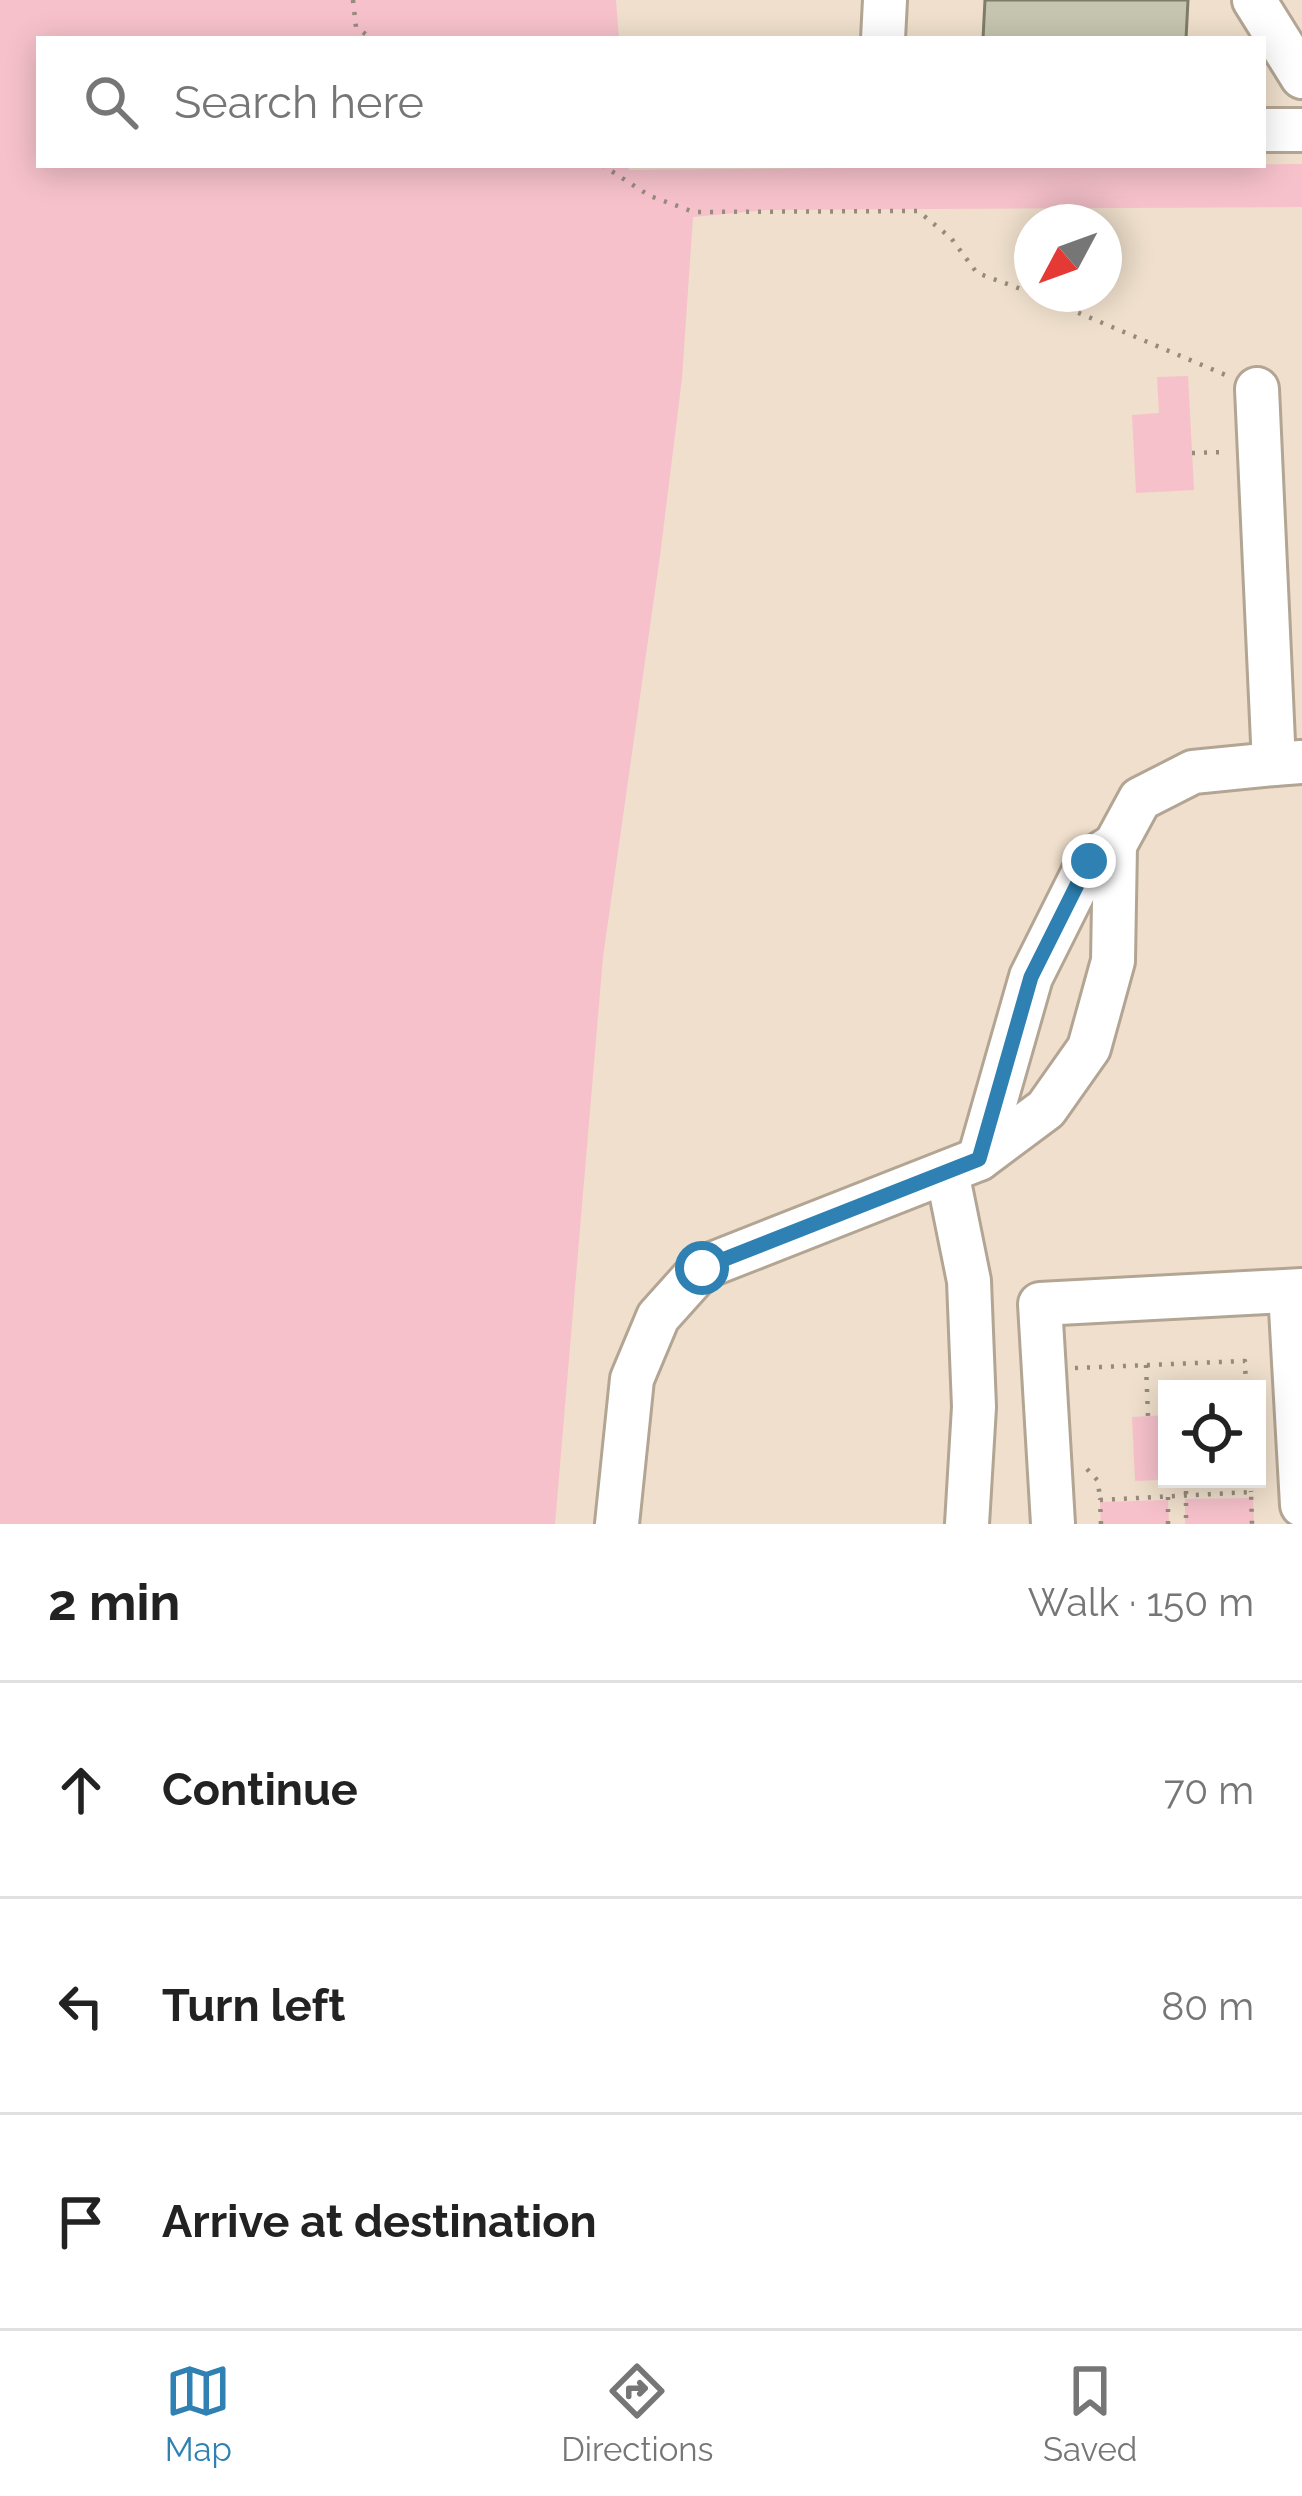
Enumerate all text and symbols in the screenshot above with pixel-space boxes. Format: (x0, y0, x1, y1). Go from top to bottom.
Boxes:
search box (36, 36, 1266, 168)
icon: search (78, 69, 144, 135)
text: Search here (174, 76, 424, 129)
north arrow (1014, 204, 1122, 312)
route end (1062, 834, 1116, 888)
route start (675, 1241, 729, 1295)
map controls (1158, 1380, 1266, 1488)
button: locate (1158, 1380, 1266, 1488)
text: 2 min (48, 1572, 180, 1632)
text: Walk · 150 m (1028, 1579, 1254, 1625)
icon: ahead (48, 1757, 114, 1823)
text: Continue (162, 1763, 358, 1816)
text: 70 m (1164, 1767, 1254, 1813)
icon: left (48, 1973, 114, 2039)
text: Turn left (162, 1979, 345, 2032)
text: 80 m (1161, 1983, 1254, 2029)
icon: arrive (48, 2189, 114, 2255)
text: Arrive at destination (162, 2195, 597, 2248)
tab: Map (165, 2358, 232, 2469)
tab: Directions (561, 2358, 714, 2469)
tab: Saved (1043, 2358, 1137, 2469)

